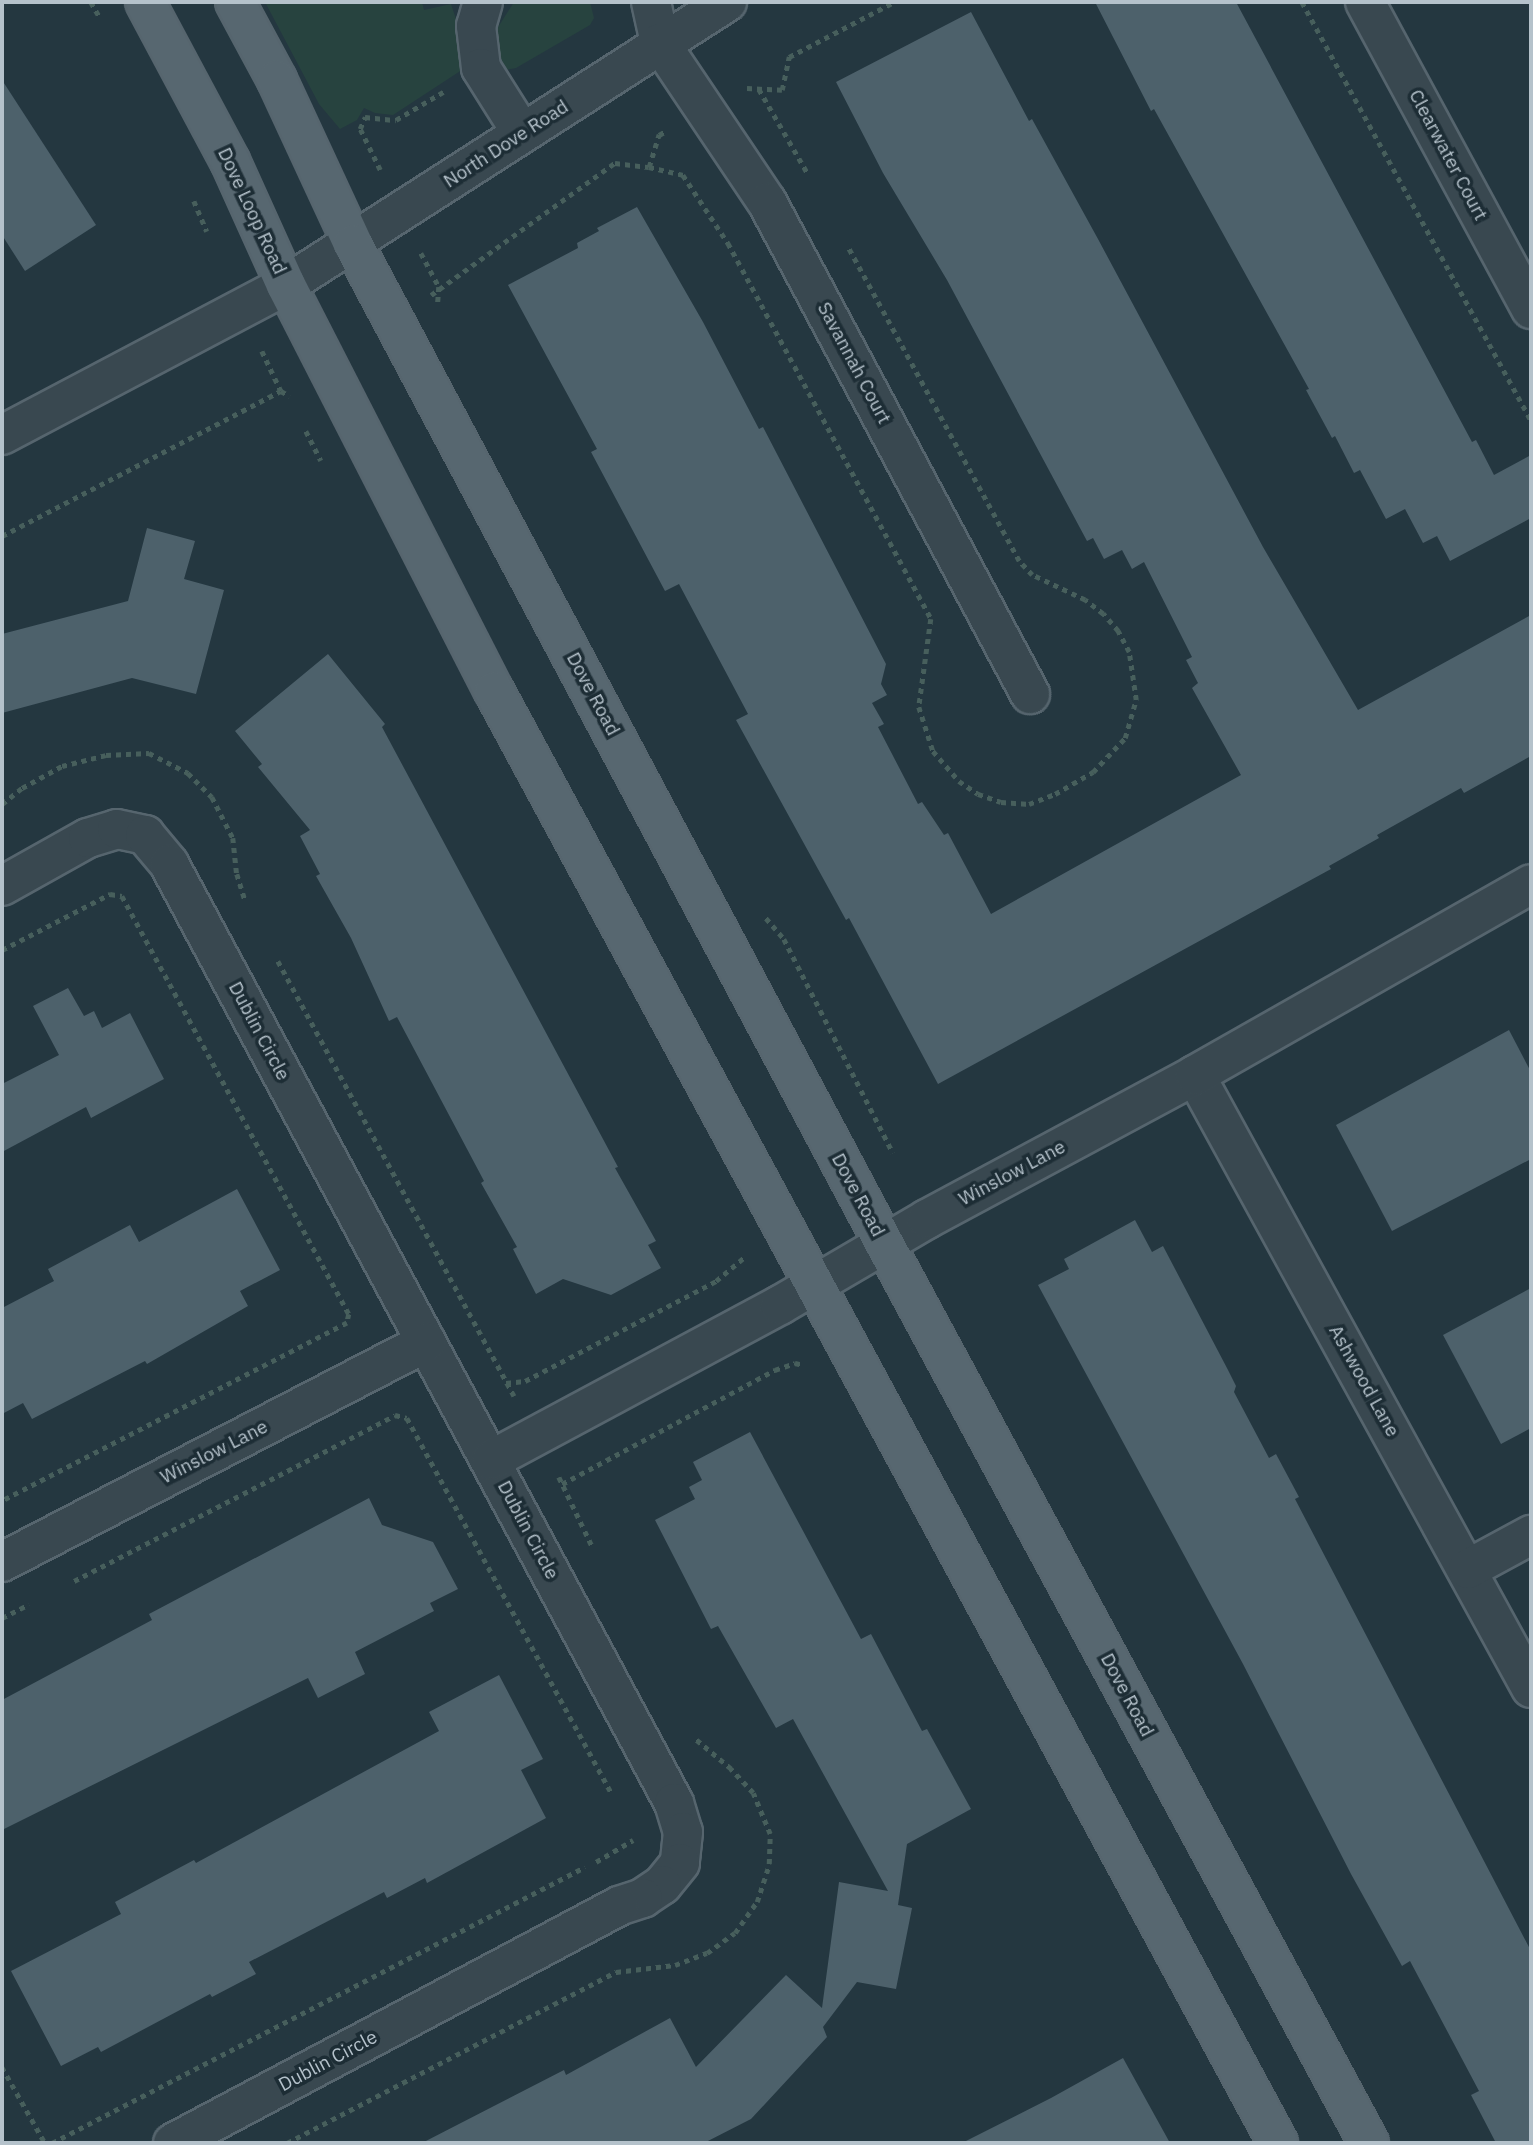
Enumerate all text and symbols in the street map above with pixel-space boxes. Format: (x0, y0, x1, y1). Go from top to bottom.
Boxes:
street label: Clearwater Court (1404, 86, 1492, 224)
street label: North Dove Road (439, 95, 573, 193)
street label: Dove Loop Road (213, 144, 291, 278)
street label: Savannah Court (812, 298, 896, 428)
street label: Dove Road (562, 648, 624, 740)
street label: Dublin Circle (224, 978, 294, 1084)
street label: Winslow Lane (955, 1135, 1069, 1211)
street label: Dove Road (827, 1149, 889, 1241)
street label: Ashwood Lane (1324, 1321, 1404, 1441)
street label: Winslow Lane (157, 1415, 271, 1489)
street label: Dublin Circle (493, 1477, 563, 1583)
street label: Dove Road (1096, 1649, 1158, 1741)
street label: Dublin Circle (275, 2026, 381, 2096)

